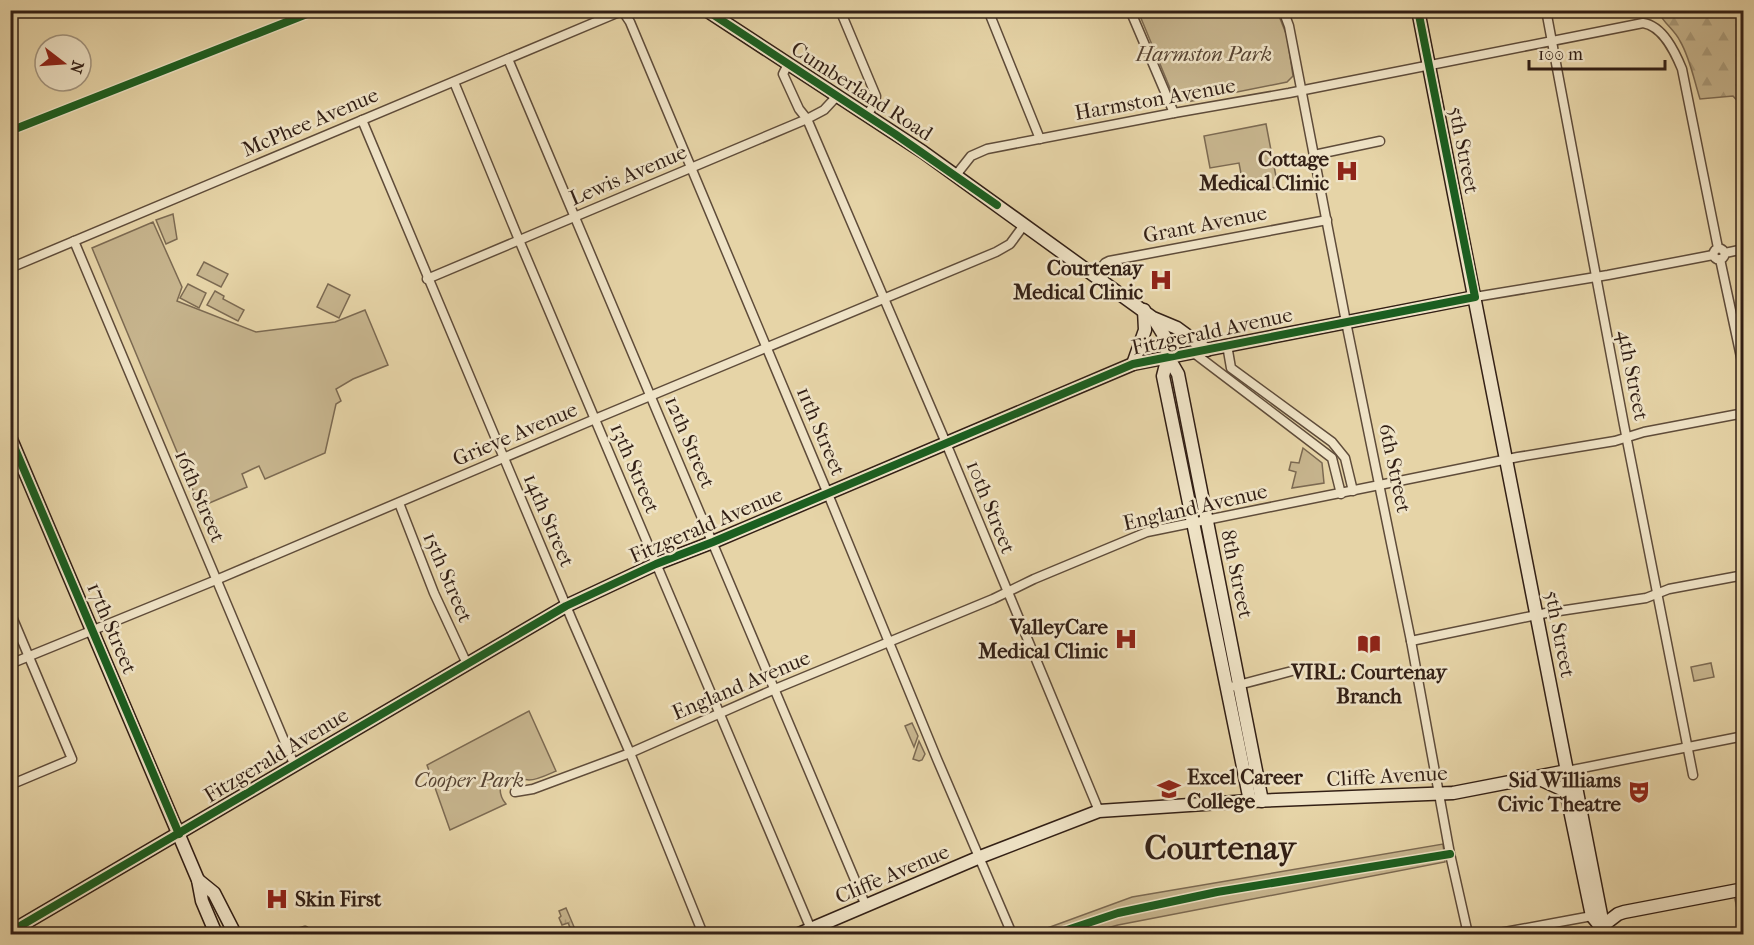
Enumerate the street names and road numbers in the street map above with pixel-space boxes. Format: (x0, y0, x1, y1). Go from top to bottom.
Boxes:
street label: Cumberland Road (787, 36, 938, 146)
street label: Harmston Avenue (1073, 73, 1237, 125)
street label: McPhee Avenue (238, 83, 382, 161)
street label: 5th Street (1444, 104, 1484, 196)
street label: Lewis Avenue (566, 140, 690, 210)
street label: Grant Avenue (1141, 200, 1269, 248)
street label: Fitzgerald Avenue (1129, 302, 1295, 360)
street label: 4th Street (1612, 328, 1654, 423)
street label: 11th Street (792, 383, 851, 480)
street label: 12th Street (660, 392, 720, 492)
street label: Grieve Avenue (449, 397, 581, 471)
street label: 13th Street (605, 419, 665, 517)
street label: 6th Street (1374, 421, 1416, 515)
street label: 16th Street (170, 446, 230, 546)
street label: 10th Street (961, 457, 1021, 557)
street label: 14th Street (519, 470, 580, 571)
street label: England Avenue (1120, 479, 1270, 535)
street label: Fitzgerald Avenue (626, 482, 786, 568)
street label: 15th Street (418, 528, 478, 626)
street label: 8th Street (1216, 528, 1258, 621)
street label: 17th Street (82, 579, 142, 678)
street label: 5th Street (1540, 588, 1580, 680)
street label: England Avenue (668, 645, 814, 725)
street label: Fitzgerald Avenue (200, 703, 352, 807)
street label: Cliffe Avenue (1326, 761, 1448, 791)
street label: Cliffe Avenue (832, 839, 952, 909)

